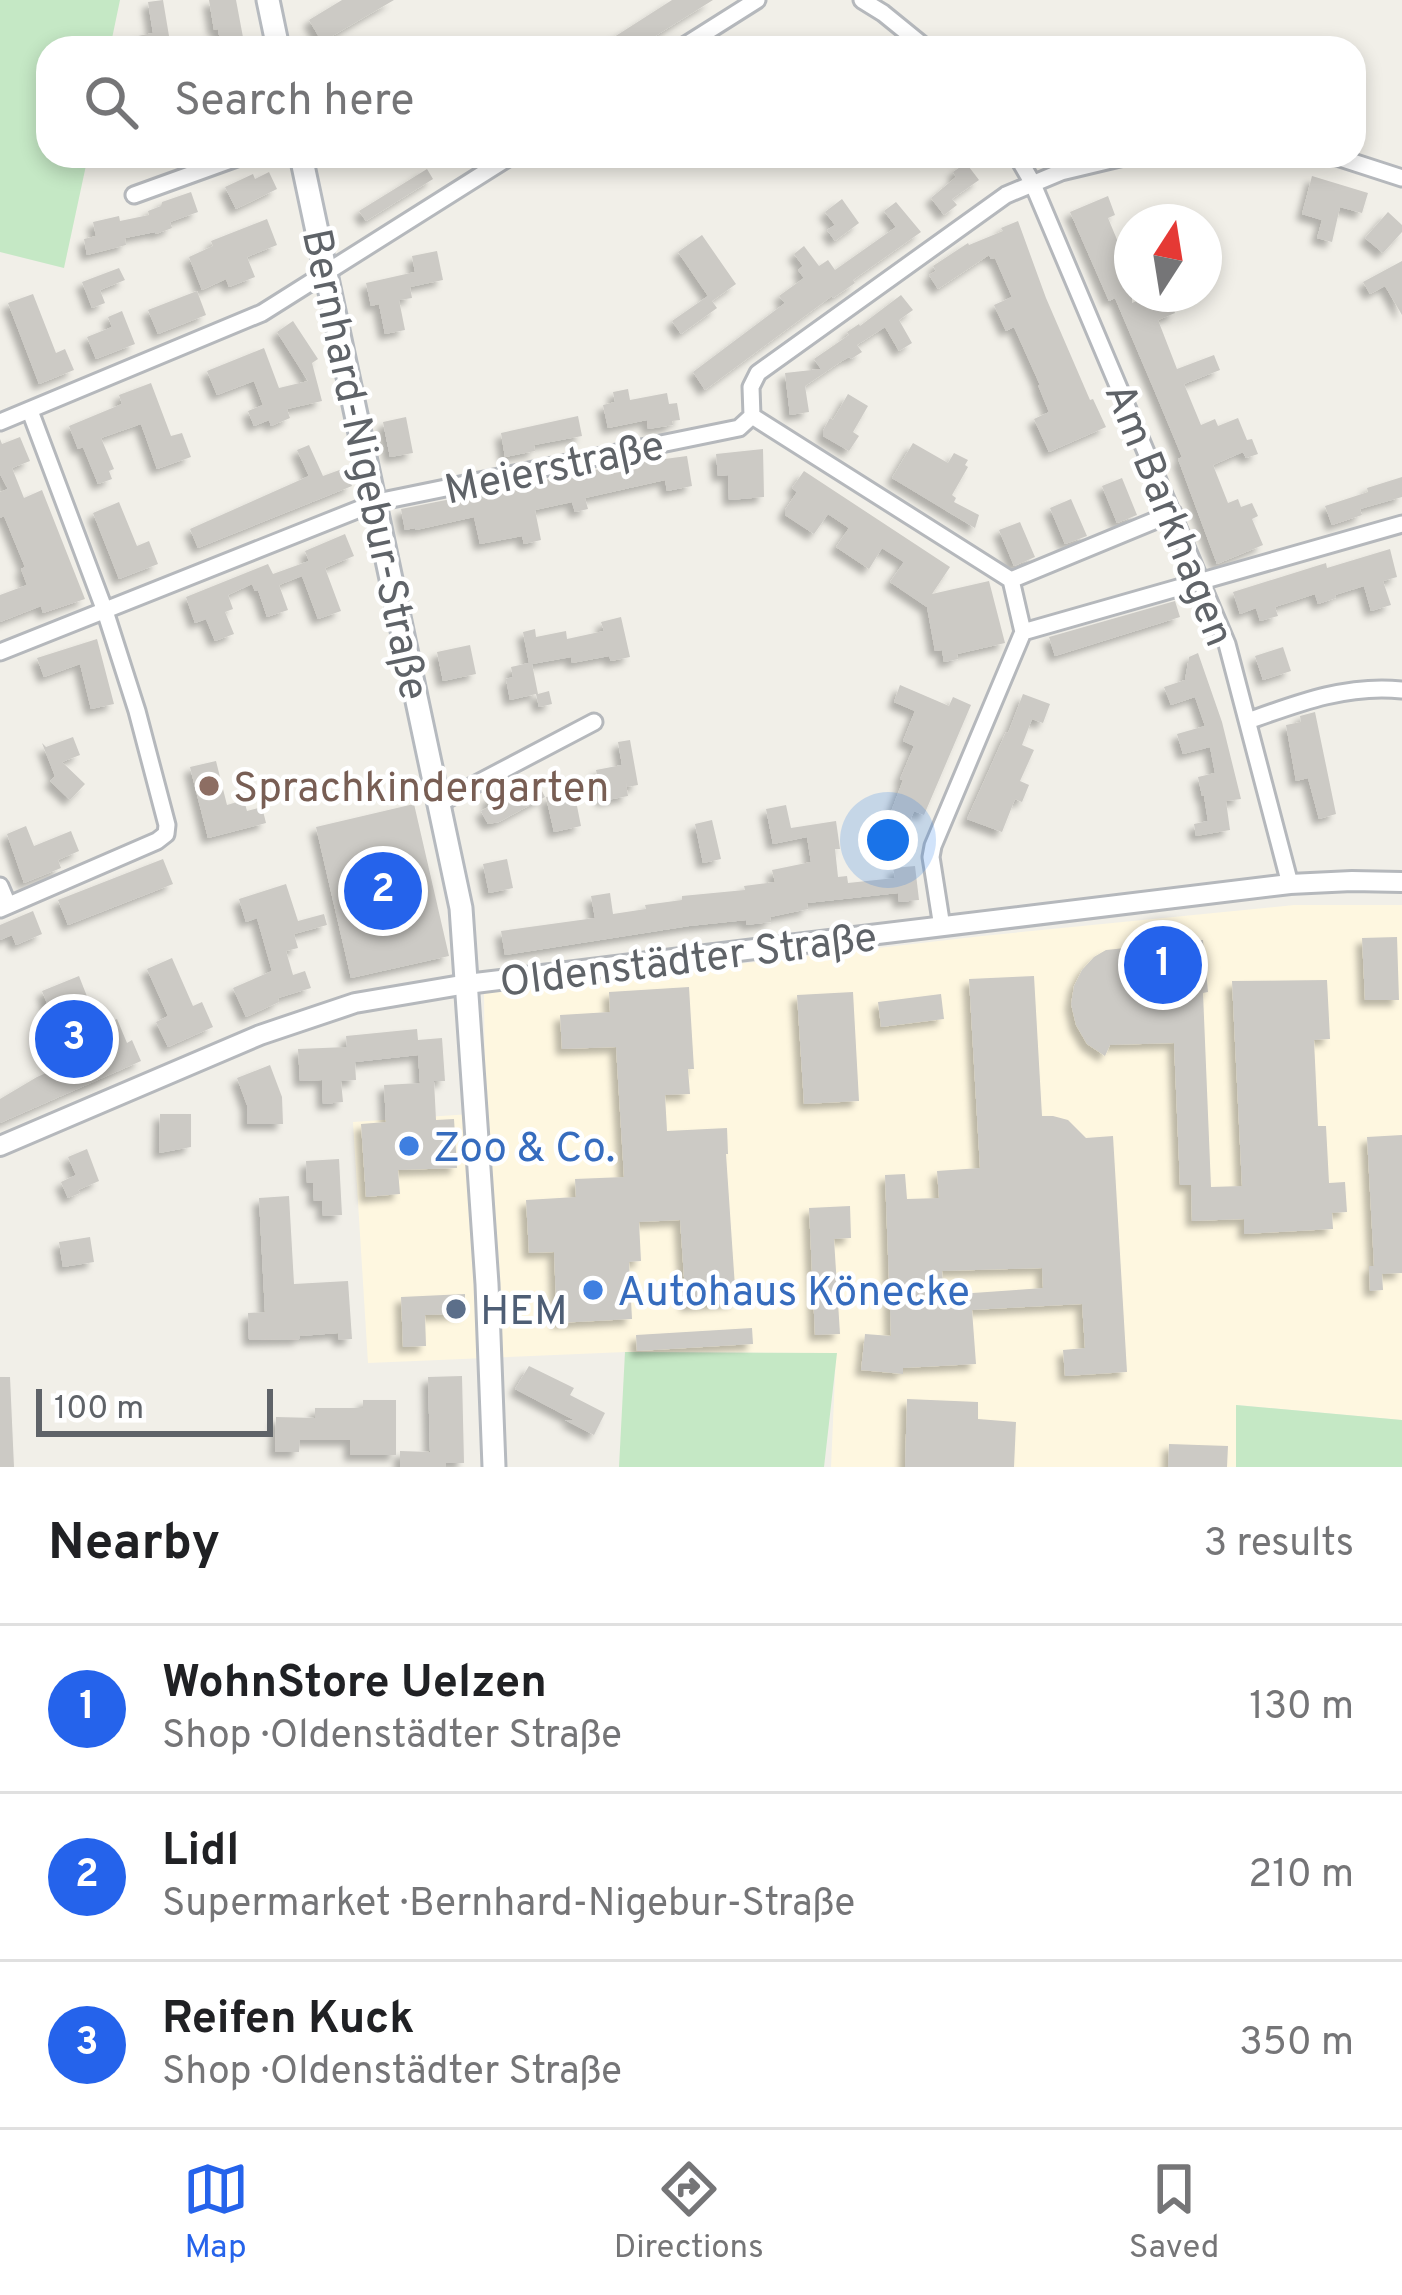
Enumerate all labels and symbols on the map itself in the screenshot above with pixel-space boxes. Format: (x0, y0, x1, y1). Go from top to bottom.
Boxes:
north arrow (1114, 204, 1222, 312)
street label: Bernhard-Nigebur-Straße (287, 224, 438, 705)
street label: Am Barkhagen (1090, 376, 1244, 655)
street label: Meierstraße (440, 421, 669, 519)
place label: Sprachkindergarten (233, 764, 609, 817)
marker: Sprachkindergarten (196, 773, 222, 799)
your location (858, 810, 918, 870)
pin: 2 (344, 846, 422, 936)
street label: Oldenstädter Straße (497, 913, 880, 1012)
pin: 1 (1124, 920, 1202, 1010)
pin: 3 (35, 994, 113, 1084)
place label: Zoo & Co. (433, 1124, 615, 1177)
marker: Zoo & Co. (396, 1133, 422, 1159)
place label: Autohaus Könecke (617, 1268, 970, 1321)
marker: Autohaus Könecke (580, 1277, 606, 1303)
place label: HEM (480, 1287, 568, 1340)
marker: HEM (443, 1296, 469, 1322)
scale bar (36, 1383, 273, 1436)

